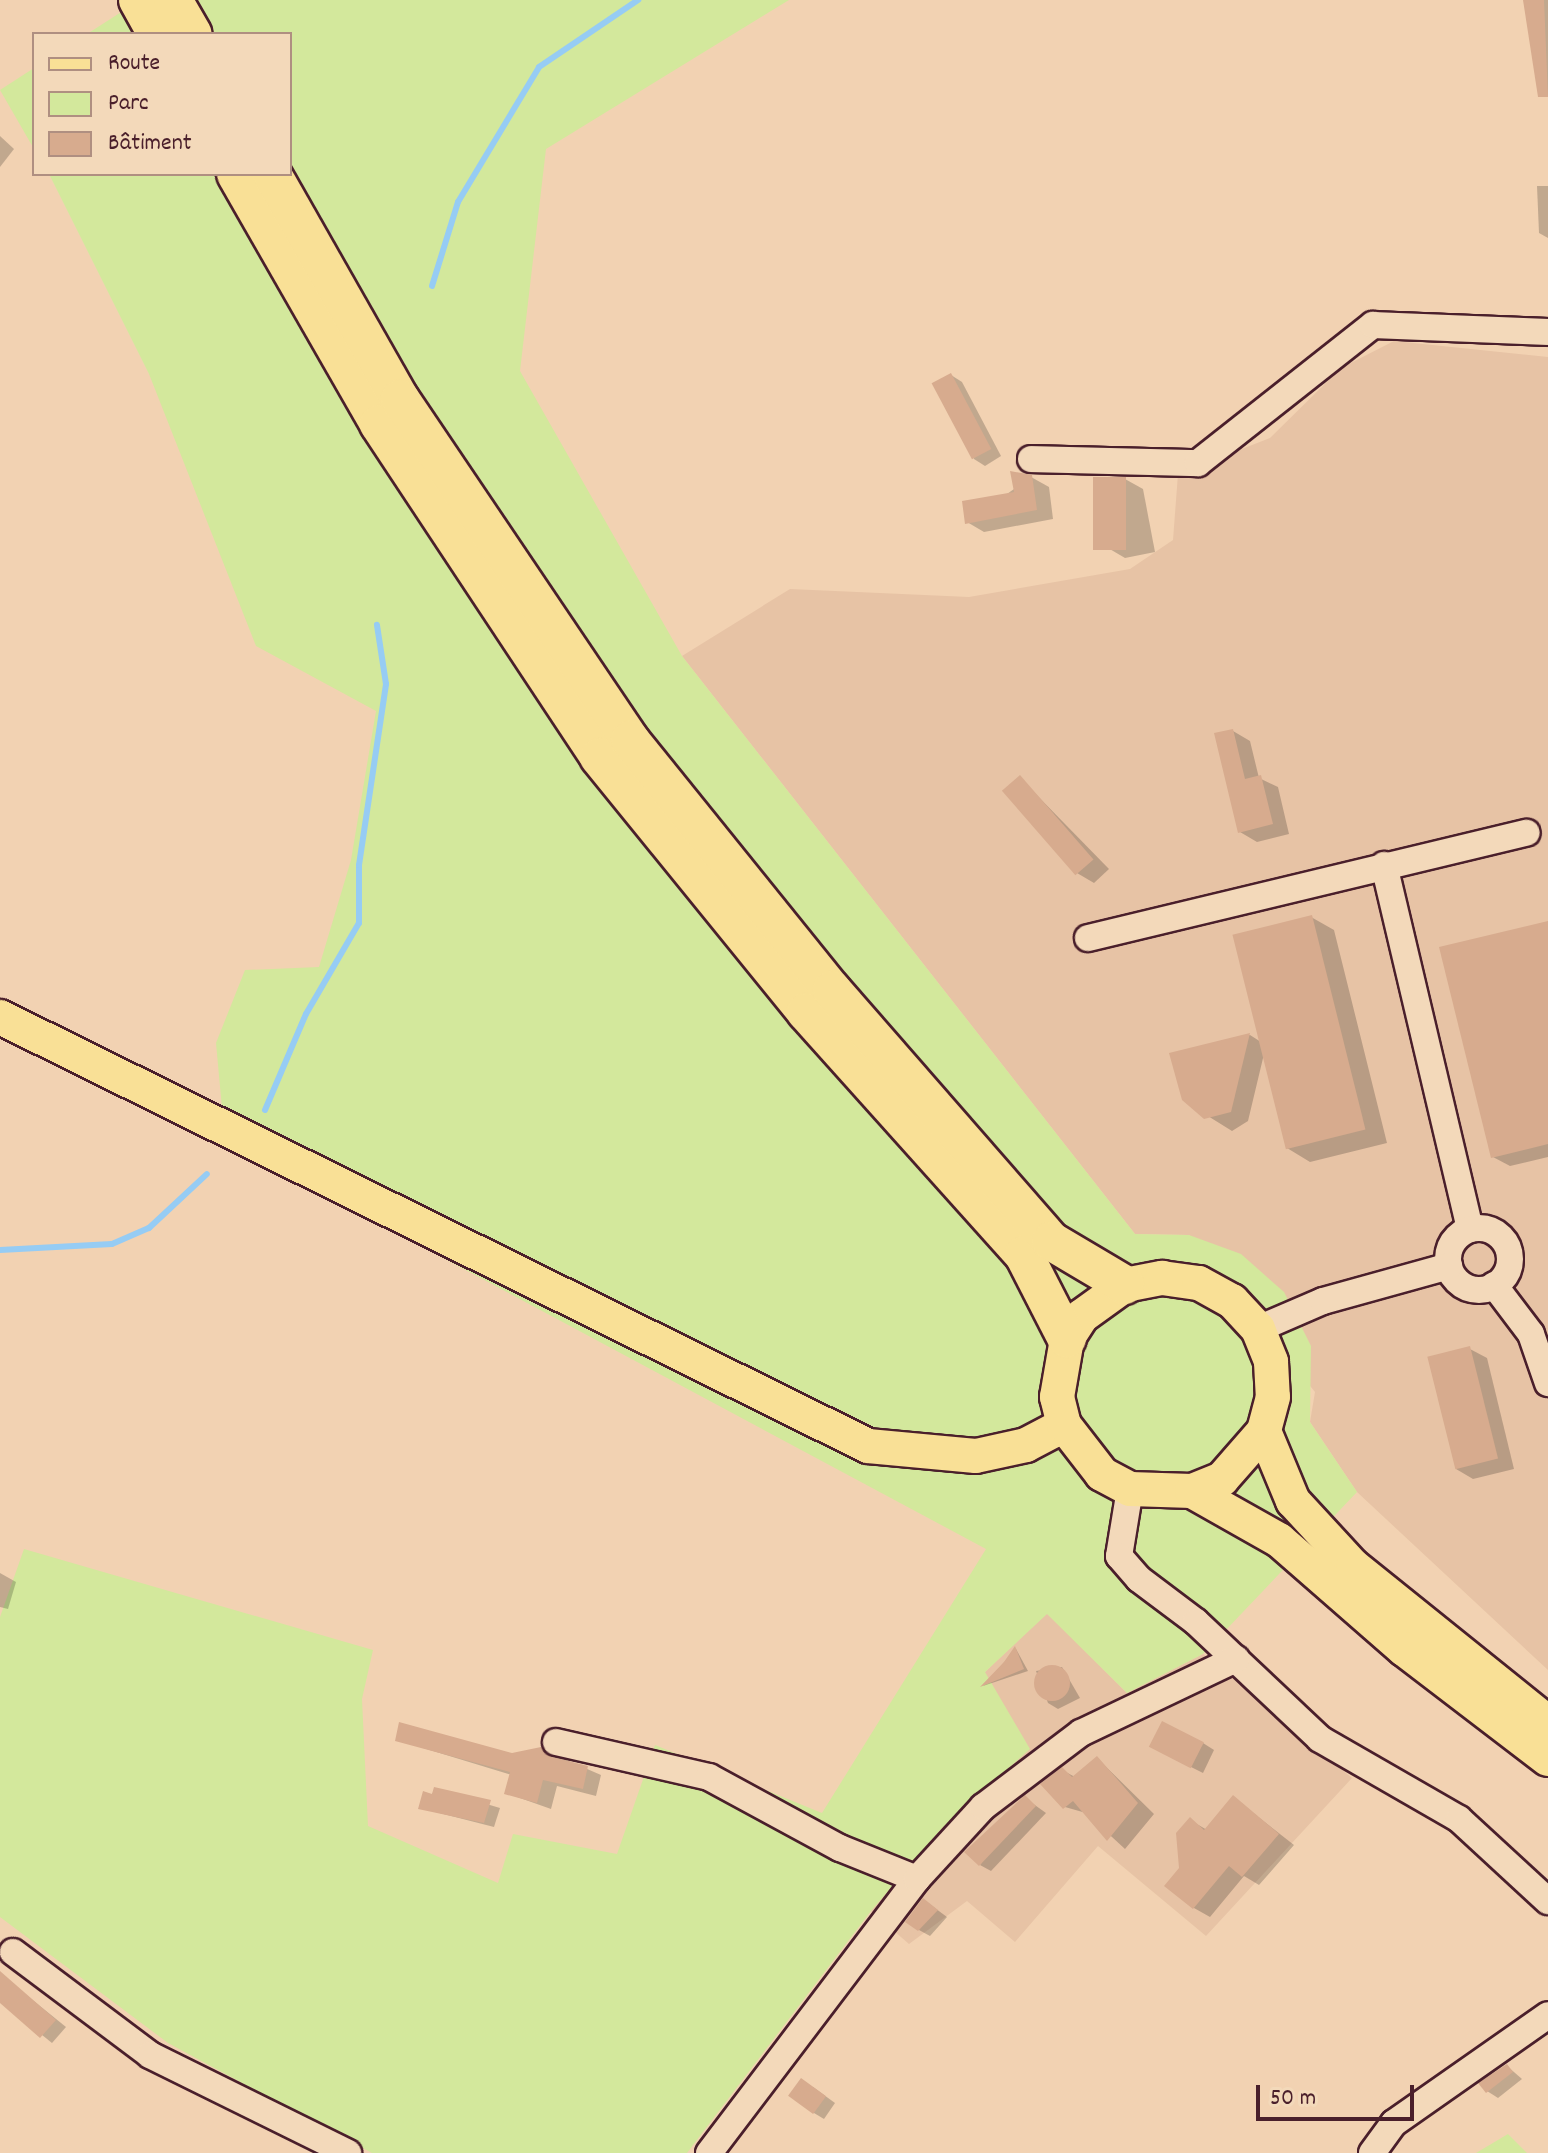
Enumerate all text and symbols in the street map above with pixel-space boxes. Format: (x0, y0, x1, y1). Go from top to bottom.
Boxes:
legend (32, 32, 292, 176)
text: Route (108, 47, 160, 81)
text: Parc (108, 87, 149, 121)
text: Bâtiment (108, 127, 192, 161)
scale bar (1260, 2069, 1418, 2119)
text: 50 m (1270, 2082, 1316, 2116)

